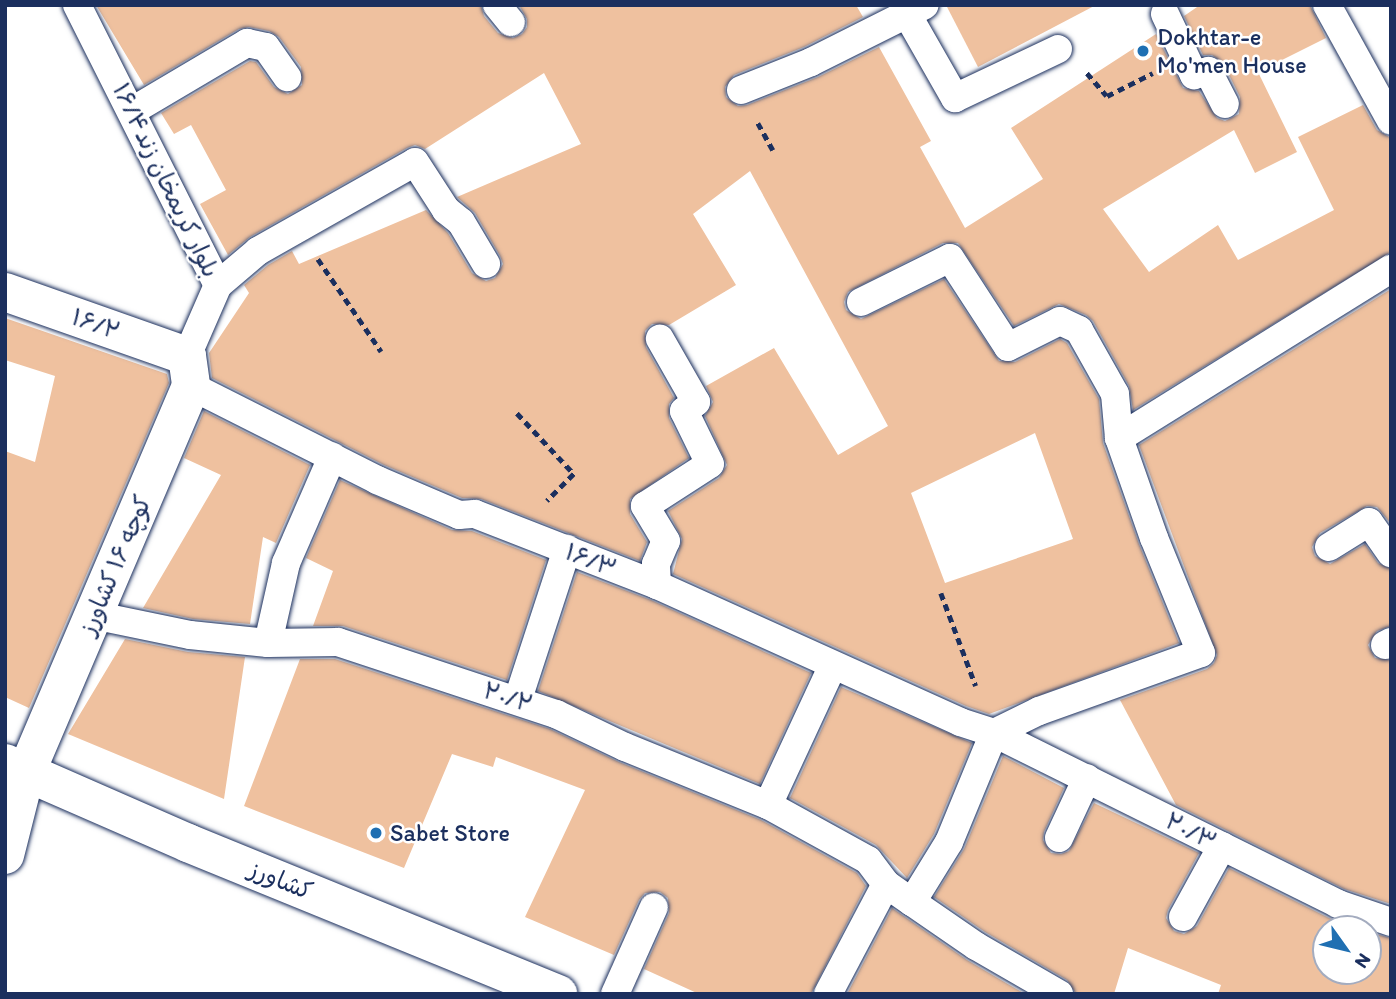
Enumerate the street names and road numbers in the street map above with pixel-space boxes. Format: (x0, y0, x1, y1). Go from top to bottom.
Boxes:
street label: بلوار کریمخان زند۱۶/۴ (107, 78, 225, 282)
street label: ۱۶/۲ (68, 302, 124, 346)
street label: کوچه ۱۶ کشاورز (73, 491, 157, 639)
street label: ۱۶/۳ (561, 537, 621, 583)
street label: ۲۰/۲ (480, 676, 536, 718)
street label: ۲۰/۳ (1160, 806, 1222, 856)
street label: کشاورز (245, 854, 317, 906)

